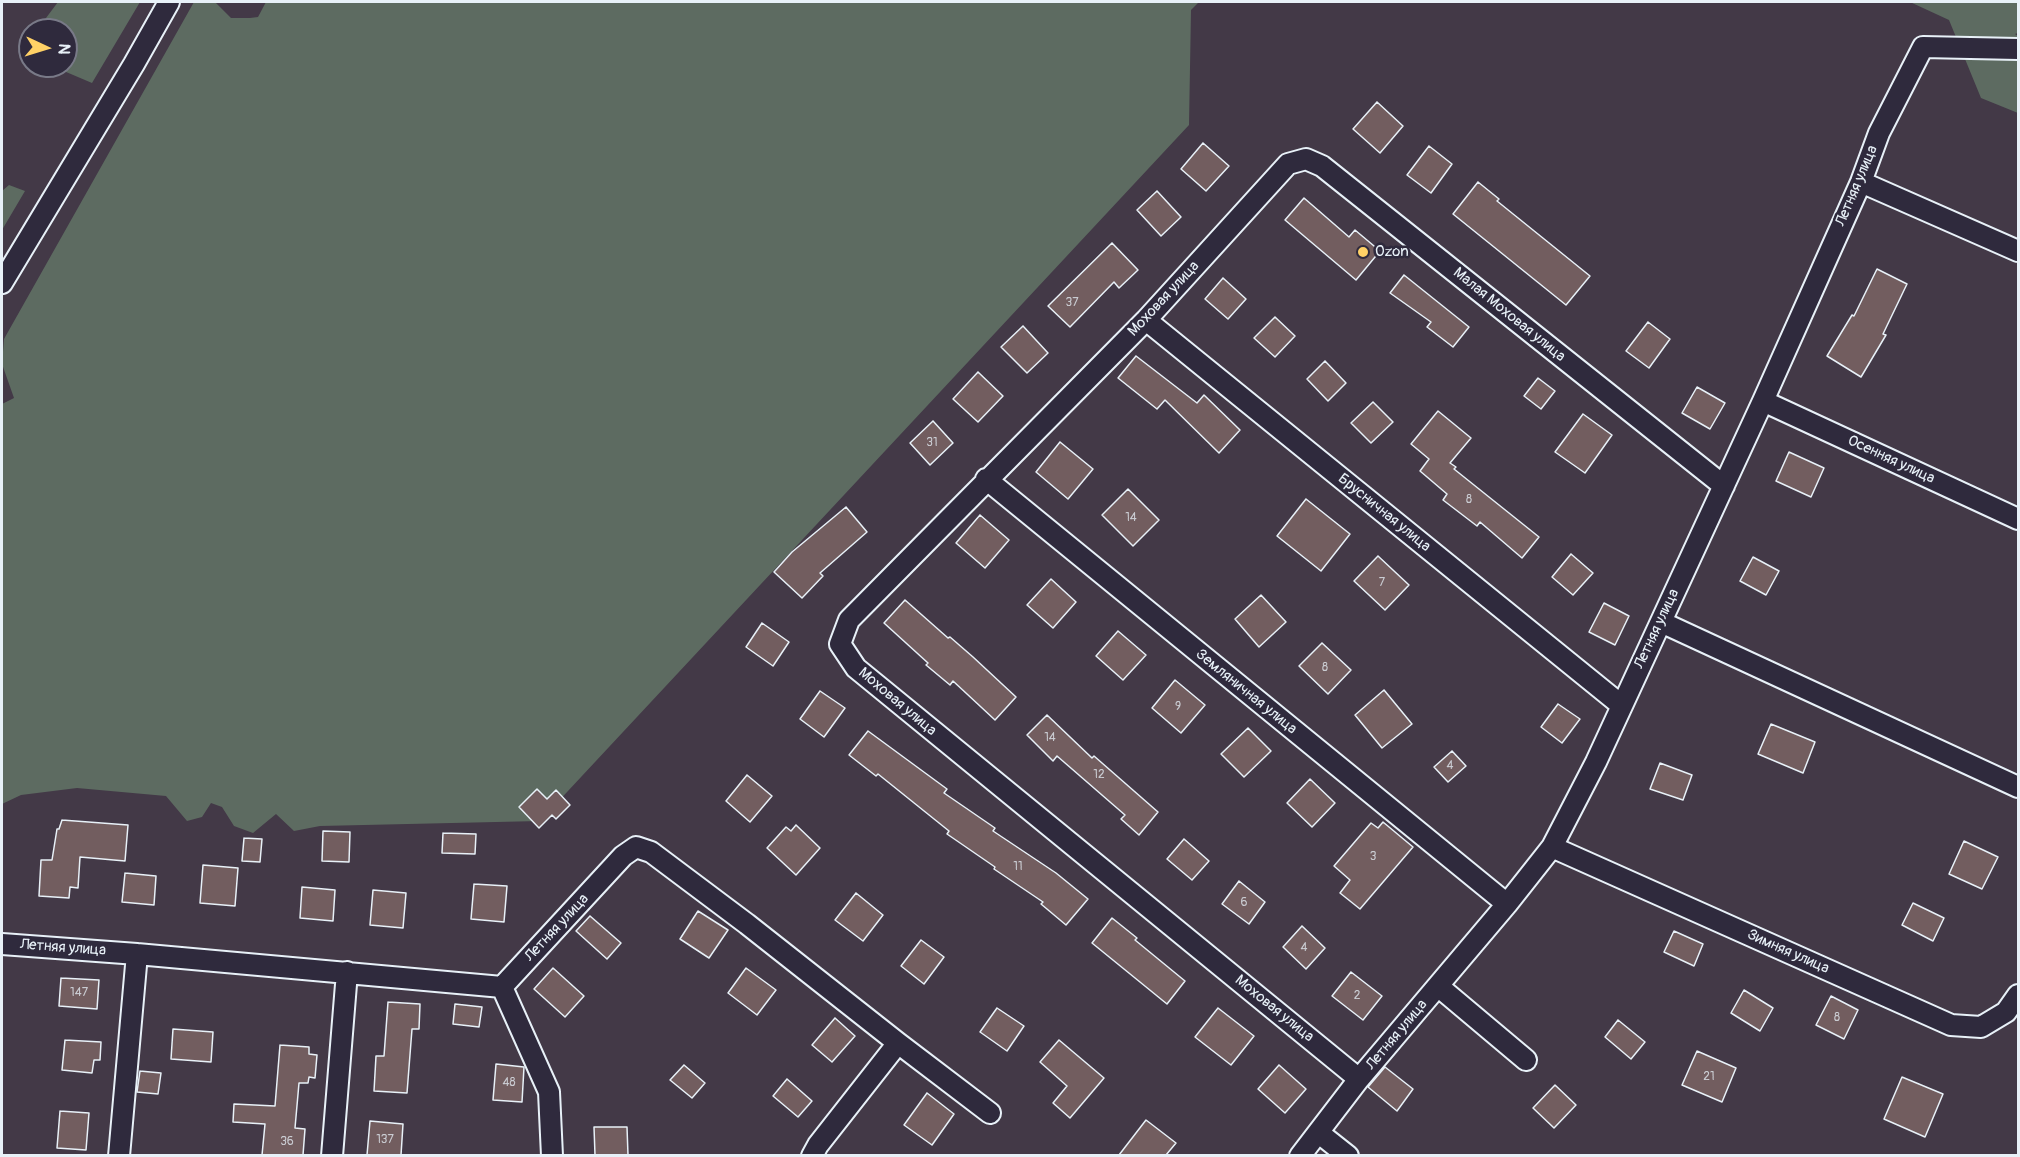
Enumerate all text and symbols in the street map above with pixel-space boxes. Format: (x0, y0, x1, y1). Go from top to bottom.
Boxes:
north arrow (18, 18, 78, 78)
text: N (54, 43, 74, 55)
street label: Летняя улица (1832, 143, 1882, 229)
place label: Ozon (1375, 243, 1409, 261)
marker: Ozon (1356, 245, 1370, 259)
street label: Моховая улица (1125, 258, 1203, 340)
street label: Малая Моховая улица (1449, 264, 1569, 366)
house number: 37 (1065, 296, 1079, 310)
street label: Осенняя улица (1845, 432, 1937, 488)
house number: 31 (926, 436, 938, 450)
street label: Брусничная улица (1334, 470, 1434, 556)
house number: 8 (1466, 493, 1472, 507)
house number: 14 (1125, 511, 1137, 525)
house number: 7 (1379, 576, 1385, 590)
street label: Летняя улица (1631, 586, 1683, 672)
street label: Земляничная улица (1192, 646, 1300, 738)
house number: 8 (1322, 661, 1328, 675)
street label: Моховая улица (854, 664, 940, 740)
house number: 9 (1175, 700, 1181, 714)
house number: 14 (1044, 731, 1056, 745)
house number: 4 (1447, 759, 1453, 773)
house number: 12 (1093, 768, 1105, 782)
house number: 3 (1370, 850, 1376, 864)
house number: 11 (1013, 860, 1023, 874)
street label: Летняя улица (521, 890, 593, 966)
house number: 6 (1241, 896, 1247, 910)
street label: Зимняя улица (1744, 926, 1832, 978)
street label: Летняя улица (19, 936, 107, 960)
house number: 4 (1301, 941, 1307, 955)
street label: Моховая улица (1231, 972, 1317, 1046)
house number: 147 (70, 986, 88, 1000)
house number: 2 (1354, 989, 1360, 1003)
street label: Летняя улица (1362, 996, 1432, 1074)
house number: 8 (1834, 1011, 1840, 1025)
house number: 21 (1703, 1070, 1715, 1084)
house number: 48 (502, 1076, 516, 1090)
house number: 137 (376, 1133, 394, 1147)
house number: 36 (280, 1135, 294, 1149)

